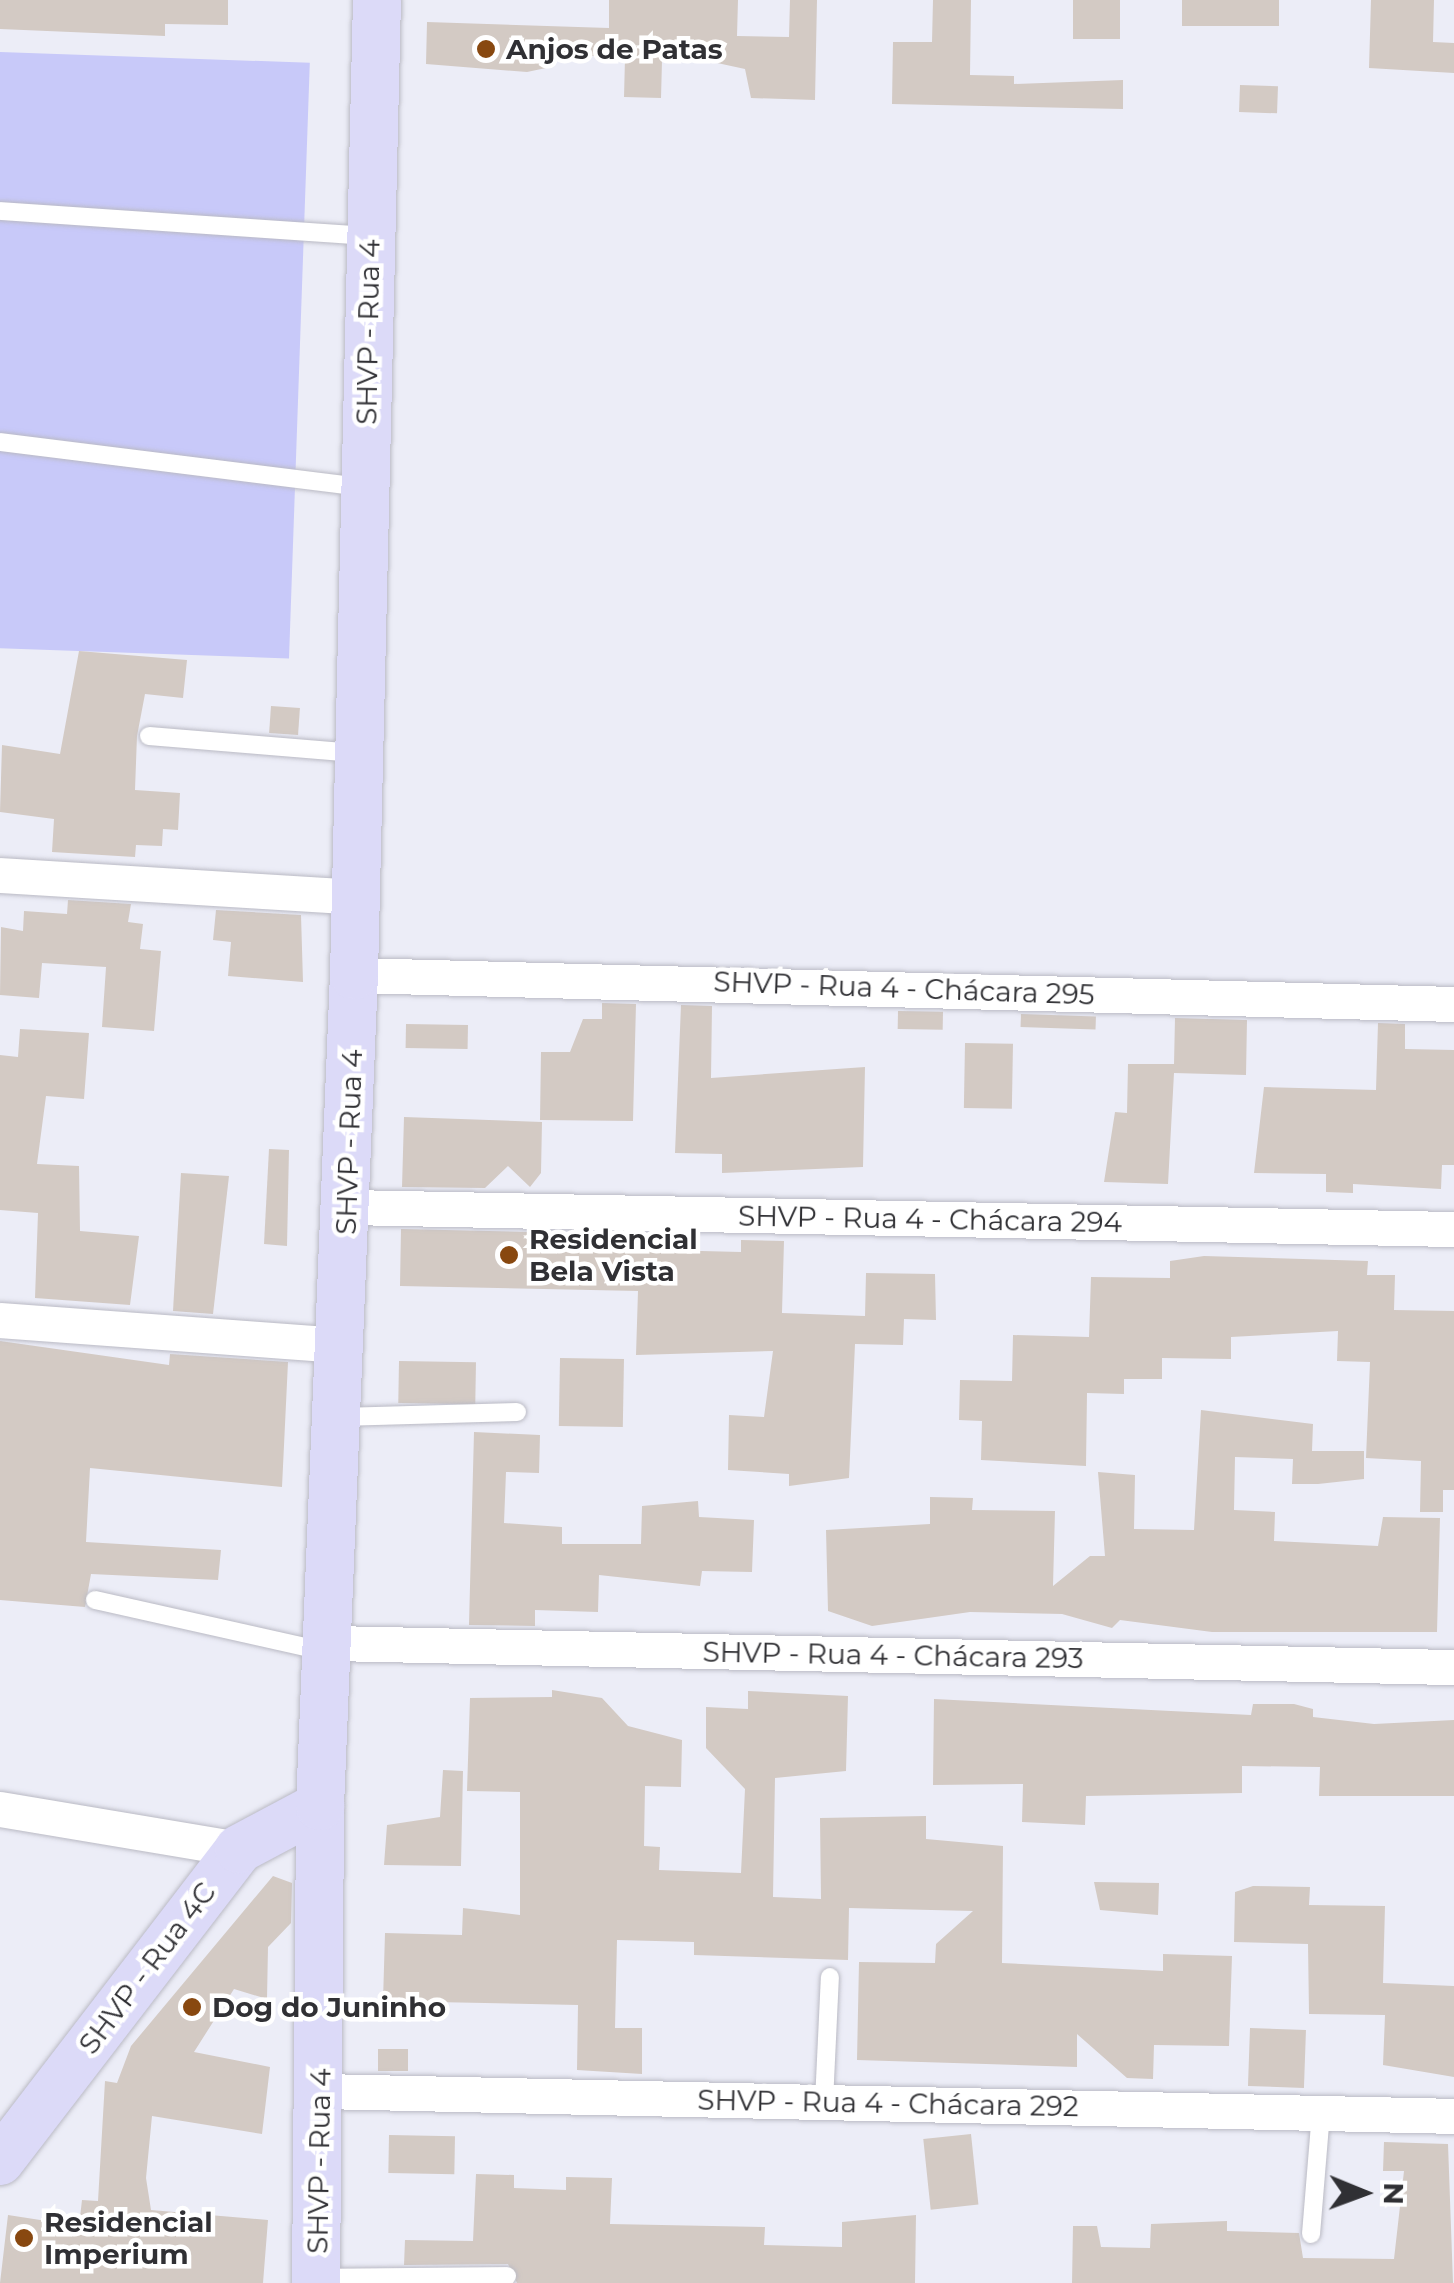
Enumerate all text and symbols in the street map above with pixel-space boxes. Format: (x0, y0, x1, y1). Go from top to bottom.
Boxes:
place label: Anjos de Patas (506, 32, 723, 66)
marker: Anjos de Patas (475, 38, 497, 60)
street label: SHVP - Rua 4 (350, 239, 386, 425)
street label: SHVP - Rua 4 - Chácara 295 (713, 965, 1095, 1011)
street label: SHVP - Rua 4 (329, 1049, 369, 1235)
street label: SHVP - Rua 4 - Chácara 294 (738, 1199, 1122, 1239)
place label: Residencial Bela Vista (529, 1222, 698, 1288)
marker: Residencial Bela Vista (498, 1244, 520, 1266)
street label: SHVP - Rua 4 - Chácara 293 (702, 1635, 1084, 1675)
street label: SHVP - Rua 4C (72, 1876, 222, 2060)
place label: Dog do Juninho (212, 1990, 446, 2024)
marker: Dog do Juninho (181, 1996, 203, 2018)
street label: SHVP - Rua 4 (301, 2068, 337, 2254)
street label: SHVP - Rua 4 - Chácara 292 (697, 2083, 1079, 2123)
north arrow (1314, 2143, 1414, 2243)
text: N (1377, 2182, 1411, 2205)
place label: Residencial Imperium (44, 2205, 213, 2271)
marker: Residencial Imperium (13, 2227, 35, 2249)

